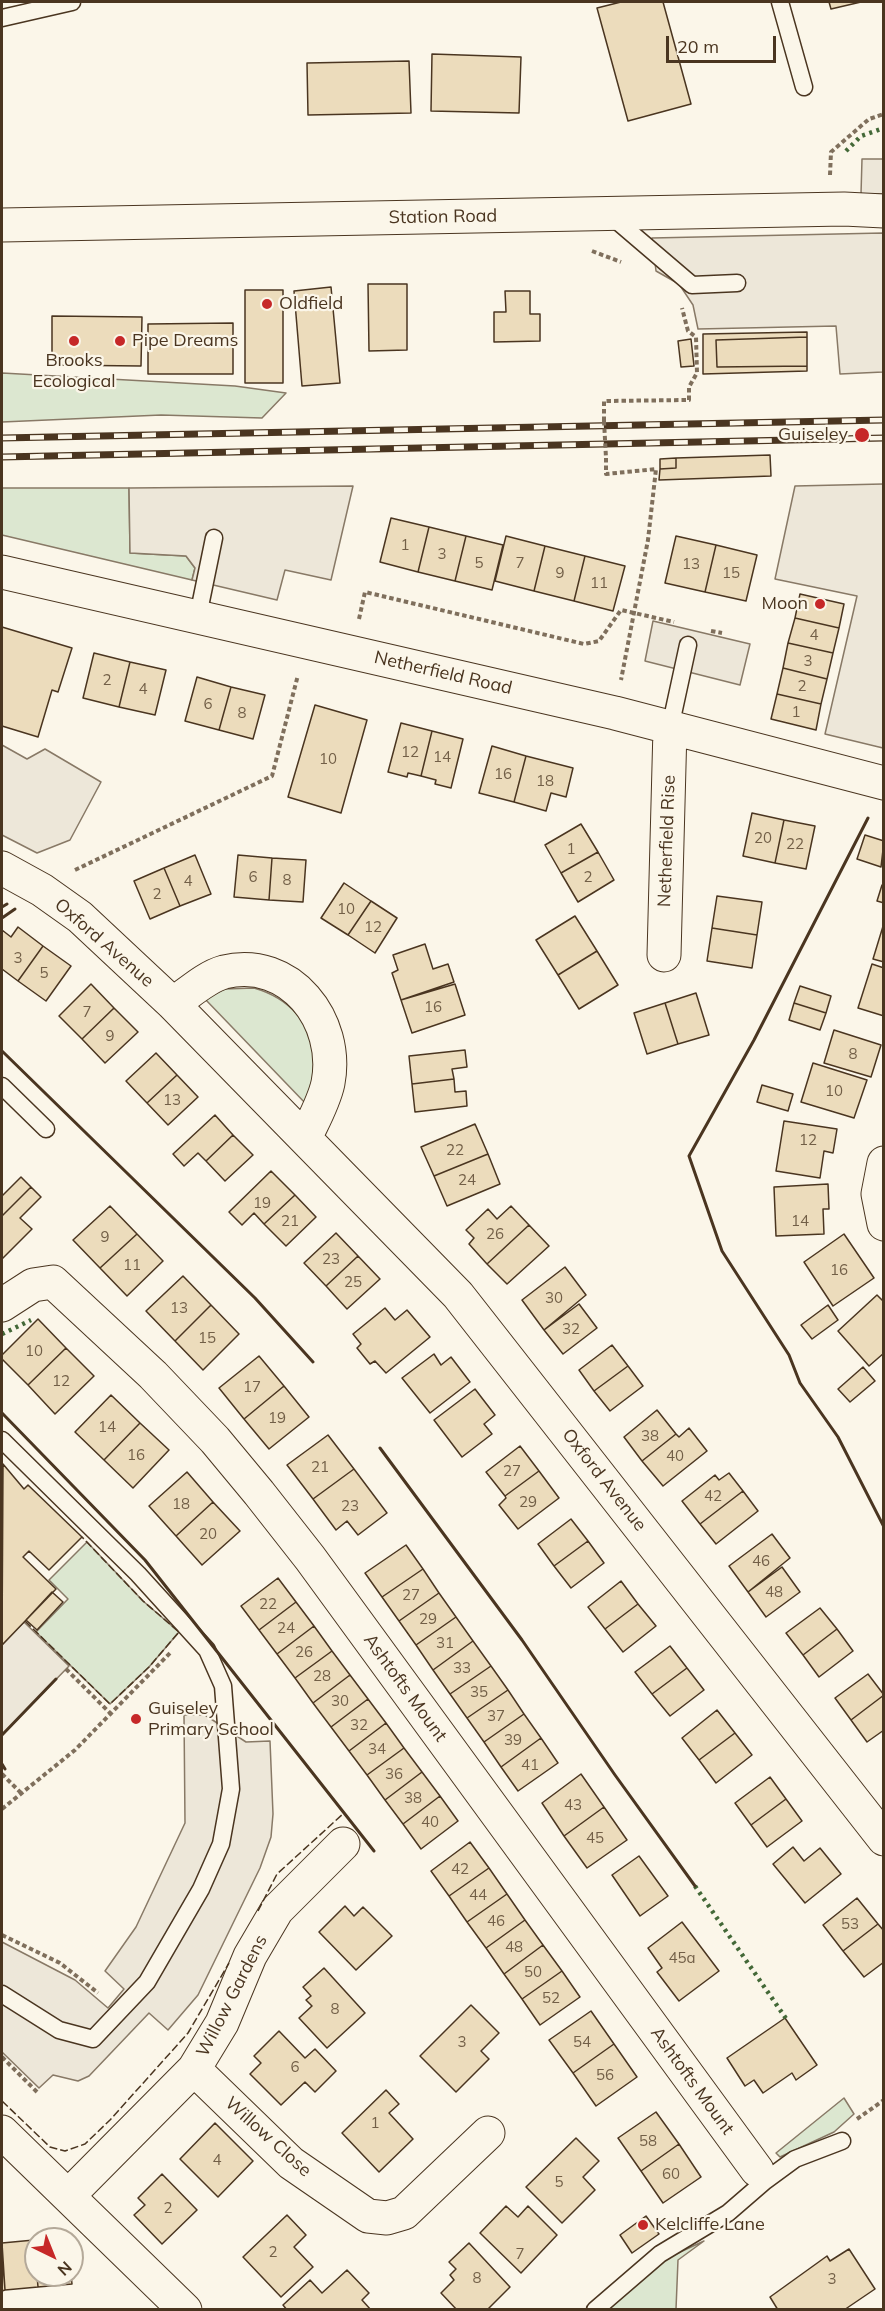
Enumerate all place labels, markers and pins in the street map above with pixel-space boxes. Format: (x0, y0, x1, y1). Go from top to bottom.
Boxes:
place label: Oldfield (279, 293, 343, 315)
marker: Oldfield (260, 297, 274, 311)
place label: Pipe Dreams (132, 330, 238, 352)
marker: Brooks Ecological (67, 334, 81, 348)
marker: Pipe Dreams (113, 334, 127, 348)
place label: Brooks Ecological (32, 350, 116, 392)
place label: Guiseley (778, 424, 848, 446)
marker: Guiseley (853, 426, 871, 444)
place label: Moon (761, 593, 808, 615)
marker: Moon (813, 597, 827, 611)
place label: Guiseley Primary School (148, 1698, 274, 1740)
marker: Guiseley Primary School (129, 1712, 143, 1726)
place label: Kelcliffe Lane (655, 2214, 765, 2236)
marker: Kelcliffe Lane (636, 2218, 650, 2232)

